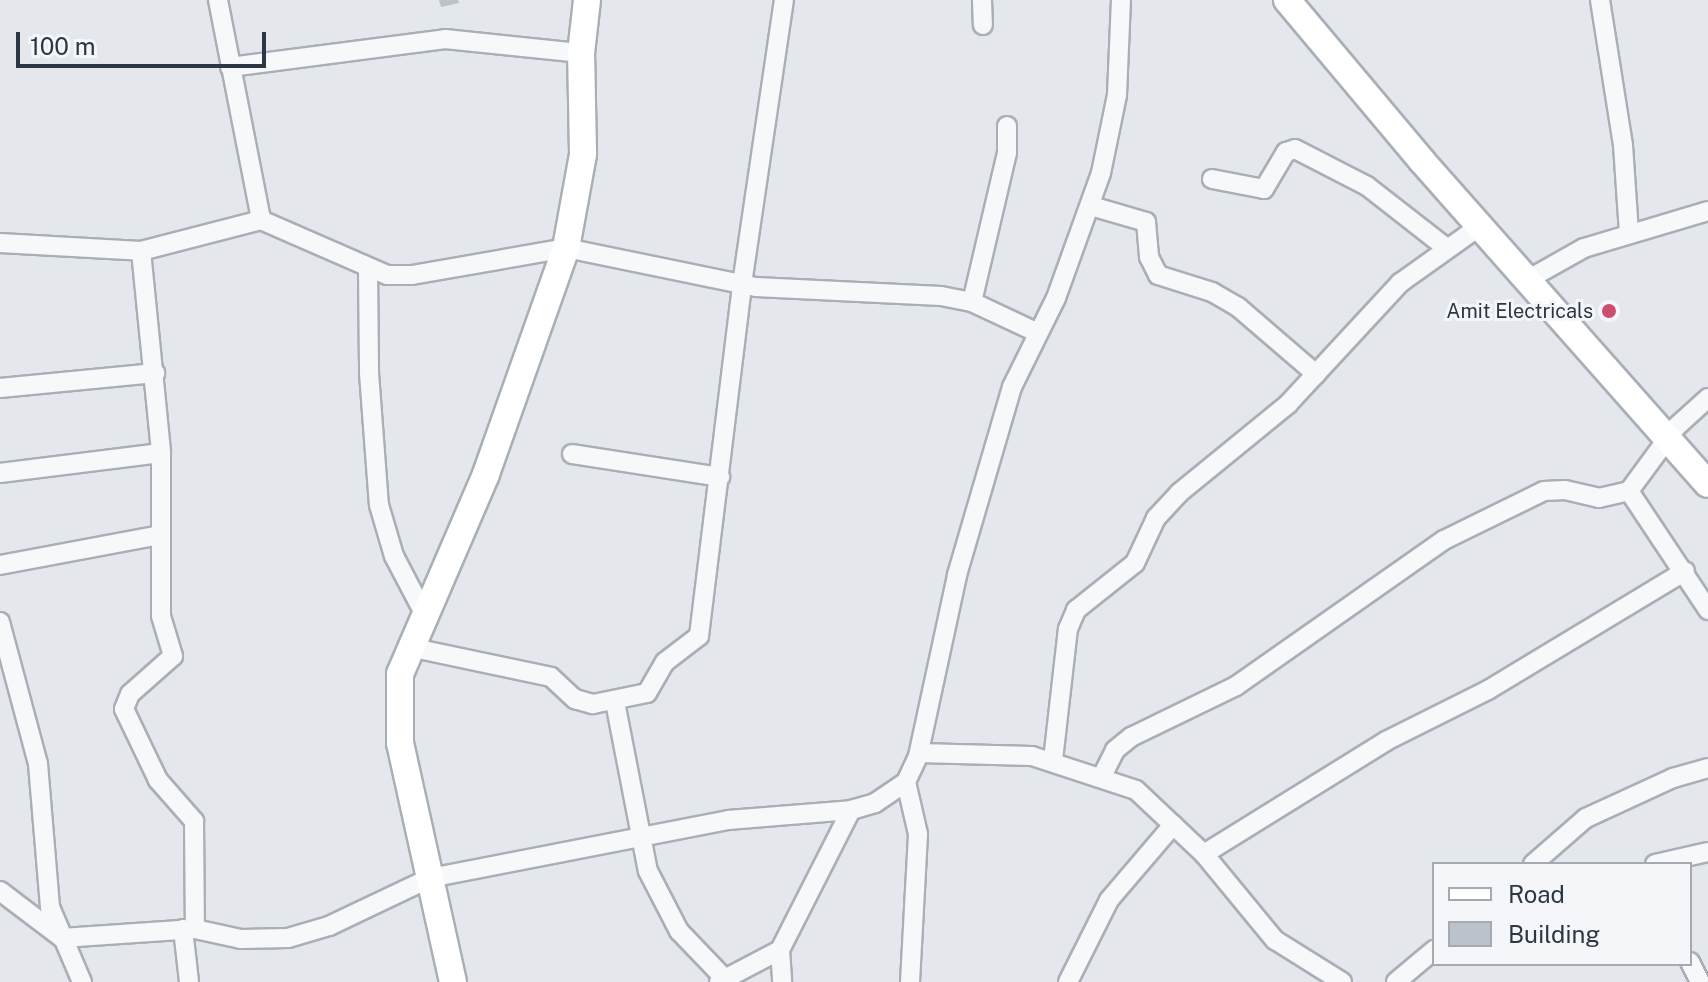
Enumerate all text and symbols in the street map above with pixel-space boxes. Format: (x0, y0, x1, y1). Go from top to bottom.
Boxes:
scale bar (20, 16, 270, 66)
text: 100 m (30, 32, 96, 60)
place label: Amit Electricals (1446, 299, 1593, 323)
marker: Amit Electricals (1600, 302, 1618, 320)
legend (1432, 862, 1692, 966)
text: Road (1508, 880, 1565, 908)
text: Building (1508, 920, 1600, 948)

